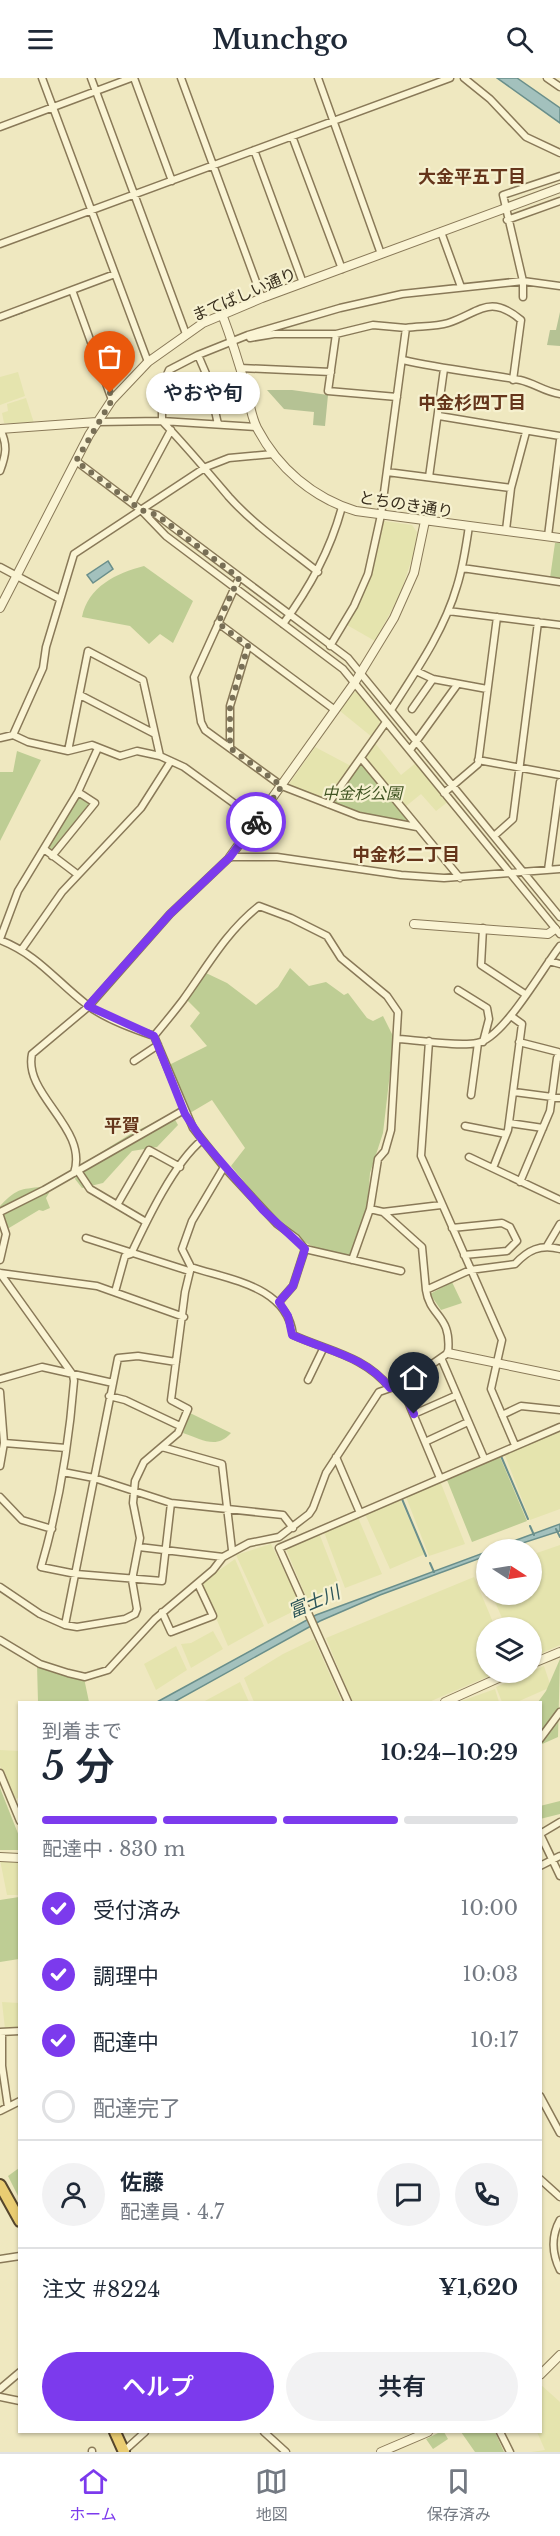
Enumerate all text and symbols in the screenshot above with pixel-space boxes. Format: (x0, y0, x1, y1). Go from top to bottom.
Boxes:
icon: menu (24, 23, 57, 56)
text: Munchgo (212, 23, 348, 56)
icon: search (503, 23, 536, 56)
district label: 大金平五丁目 (418, 166, 526, 188)
street label: まてばしい通り (189, 263, 299, 325)
pin (84, 331, 135, 393)
icon: bag (93, 340, 126, 373)
callout: やおや旬 (146, 372, 260, 414)
text: やおや旬 (163, 381, 243, 405)
district label: 中金杉四丁目 (418, 392, 526, 414)
street label: とちのき通り (357, 487, 455, 521)
park label: 中金杉公園 (322, 783, 404, 803)
courier (226, 792, 286, 852)
icon: bike (240, 806, 273, 839)
district label: 中金杉二丁目 (352, 844, 460, 866)
district label: 平賀 (104, 1115, 140, 1137)
pin (388, 1352, 439, 1414)
icon: home (397, 1361, 430, 1394)
north arrow (476, 1539, 542, 1605)
map controls (476, 1539, 542, 1683)
water label: 富士川 (285, 1581, 345, 1623)
button: layers (476, 1617, 542, 1683)
text: 到着まで (42, 1719, 122, 1743)
text: 10:24–10:29 (381, 1739, 518, 1766)
text: 5 分 (42, 1742, 115, 1791)
text: 配達中 · 830 m (42, 1837, 185, 1861)
icon: check (42, 1892, 75, 1925)
text: 10:00 (461, 1896, 518, 1920)
text: 受付済み (93, 1897, 181, 1924)
icon: check (42, 1958, 75, 1991)
text: 10:03 (463, 1962, 518, 1986)
text: 調理中 (93, 1963, 159, 1990)
icon: check (42, 2024, 75, 2057)
text: 10:17 (470, 2028, 518, 2052)
text: 配達中 (93, 2029, 159, 2056)
text: 配達完了 (93, 2095, 181, 2122)
button: person (42, 2163, 105, 2226)
button: chat (377, 2163, 440, 2226)
button: phone (455, 2163, 518, 2226)
text: 佐藤 (120, 2169, 164, 2196)
text: 配達員 · 4.7 (120, 2200, 224, 2224)
text: ¥1,620 (438, 2274, 518, 2301)
text: 注文 #8224 (42, 2276, 160, 2303)
button: ヘルプ (42, 2352, 274, 2421)
button: 共有 (286, 2352, 518, 2421)
tab: ホーム (69, 2465, 117, 2525)
tab: 地図 (255, 2465, 288, 2525)
tab: 保存済み (427, 2465, 491, 2525)

